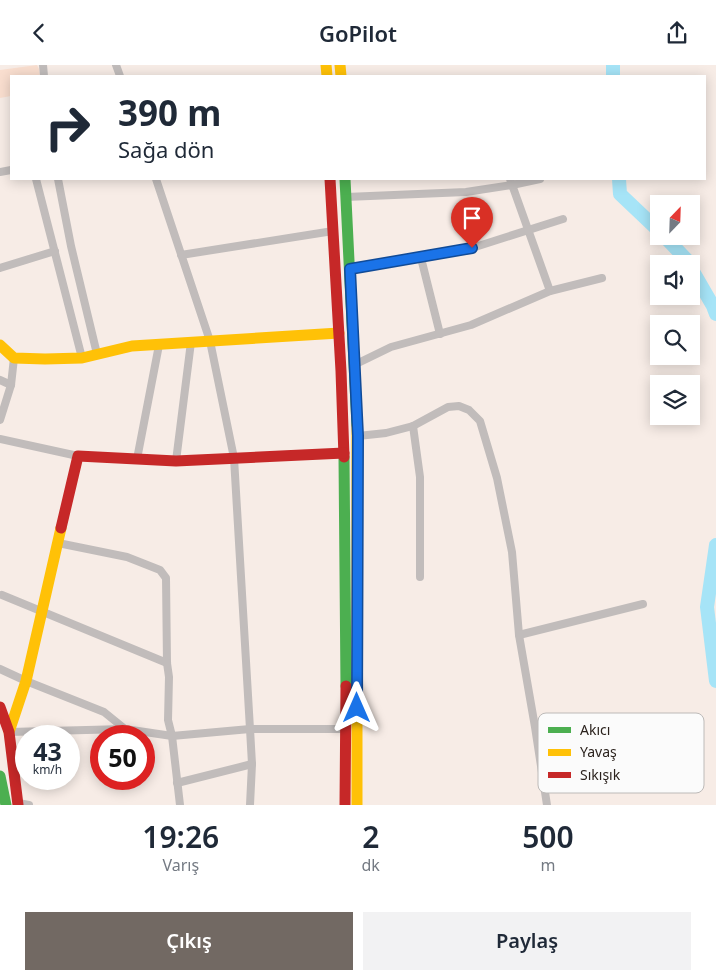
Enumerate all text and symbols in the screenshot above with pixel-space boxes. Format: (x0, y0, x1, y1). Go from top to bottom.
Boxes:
text: GoPilot (319, 18, 397, 48)
icon: back (25, 19, 53, 47)
icon: share (663, 19, 691, 47)
text: 390 m (118, 89, 221, 136)
icon: right (35, 95, 100, 160)
text: Sağa dön (118, 134, 214, 164)
north arrow (650, 195, 700, 245)
map controls (650, 195, 700, 425)
pin (451, 197, 493, 248)
icon: arrive (458, 204, 486, 232)
button: sound (650, 255, 700, 305)
button: search (650, 315, 700, 365)
button: layers (650, 375, 700, 425)
position arrow (330, 681, 382, 733)
legend (538, 713, 704, 793)
text: Akıcı (580, 720, 610, 739)
speed limit sign: 50 (90, 725, 155, 790)
text: 43 (33, 734, 62, 768)
text: Yavaş (580, 742, 617, 761)
text: km/h (33, 761, 62, 778)
text: Sıkışık (580, 765, 621, 784)
text: 19:26 (142, 816, 219, 857)
text: 2 (362, 816, 379, 857)
text: 500 (522, 816, 574, 857)
text: Varış (162, 854, 199, 876)
text: dk (362, 854, 380, 876)
text: m (540, 854, 555, 876)
button: Çıkış (25, 912, 353, 970)
button: Paylaş (363, 912, 691, 970)

